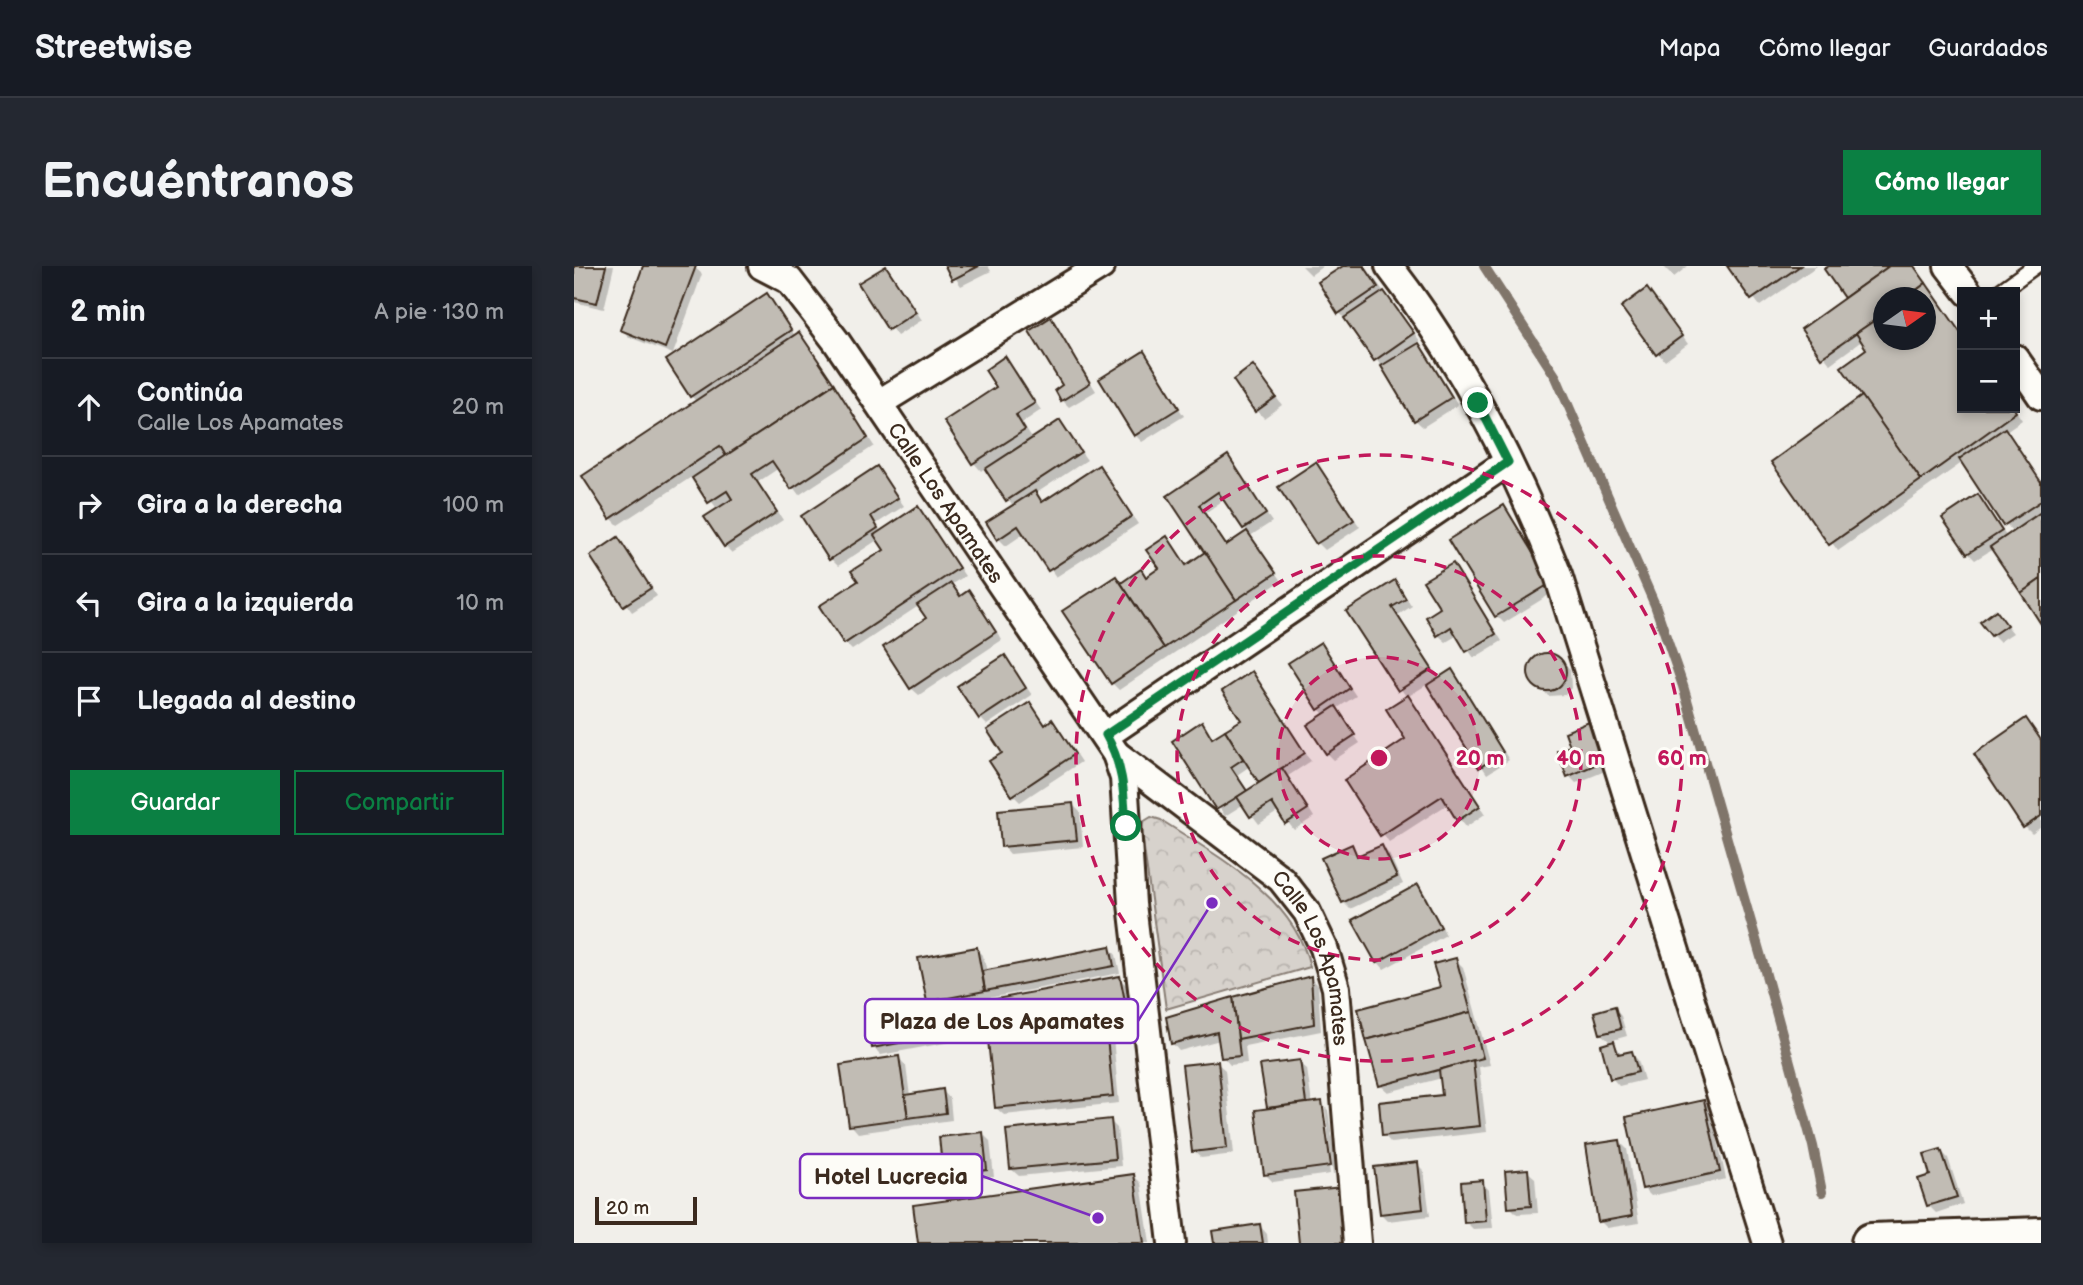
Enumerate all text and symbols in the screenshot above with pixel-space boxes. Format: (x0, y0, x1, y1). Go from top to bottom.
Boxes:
text: Streetwise (35, 28, 192, 68)
text: Mapa (1659, 34, 1721, 63)
text: Cómo llegar (1759, 34, 1890, 63)
text: Guardados (1928, 34, 2048, 63)
button: Cómo llegar (1843, 150, 2041, 215)
text: Encuéntranos (42, 153, 354, 212)
north arrow (1873, 287, 1936, 350)
map controls (1957, 287, 2020, 413)
button: + (1957, 287, 2020, 350)
text: 2 min (70, 294, 146, 330)
text: A pie · 130 m (375, 298, 504, 326)
button: − (1957, 350, 2020, 413)
text: Continúa (137, 378, 244, 409)
route end (1462, 387, 1493, 418)
icon: ahead (70, 388, 108, 426)
text: 20 m (452, 393, 504, 421)
text: Calle Los Apamates (137, 409, 343, 437)
street label: Calle Los Apamates (882, 418, 1009, 588)
icon: right (70, 486, 108, 524)
text: Gira a la derecha (137, 490, 343, 521)
text: 100 m (443, 491, 504, 519)
icon: left (70, 584, 108, 622)
text: Gira a la izquierda (137, 588, 354, 619)
text: 10 m (456, 589, 504, 617)
icon: arrive (70, 682, 108, 720)
text: Llegada al destino (137, 686, 356, 717)
centre of rings (1367, 746, 1391, 770)
text: 20 m (1456, 746, 1504, 771)
text: 40 m (1556, 746, 1606, 771)
text: 60 m (1657, 746, 1707, 771)
button: Guardar (70, 770, 280, 835)
button: Compartir (294, 770, 504, 835)
route start (1110, 810, 1141, 841)
street label: Calle Los Apamates (1266, 866, 1353, 1047)
callout: Plaza de Los Apamates (865, 999, 1138, 1043)
text: Plaza de Los Apamates (880, 1008, 1124, 1036)
callout: Hotel Lucrecia (800, 1154, 982, 1198)
text: Hotel Lucrecia (814, 1163, 968, 1191)
scale bar (595, 1194, 696, 1226)
text: 20 m (606, 1197, 649, 1220)

